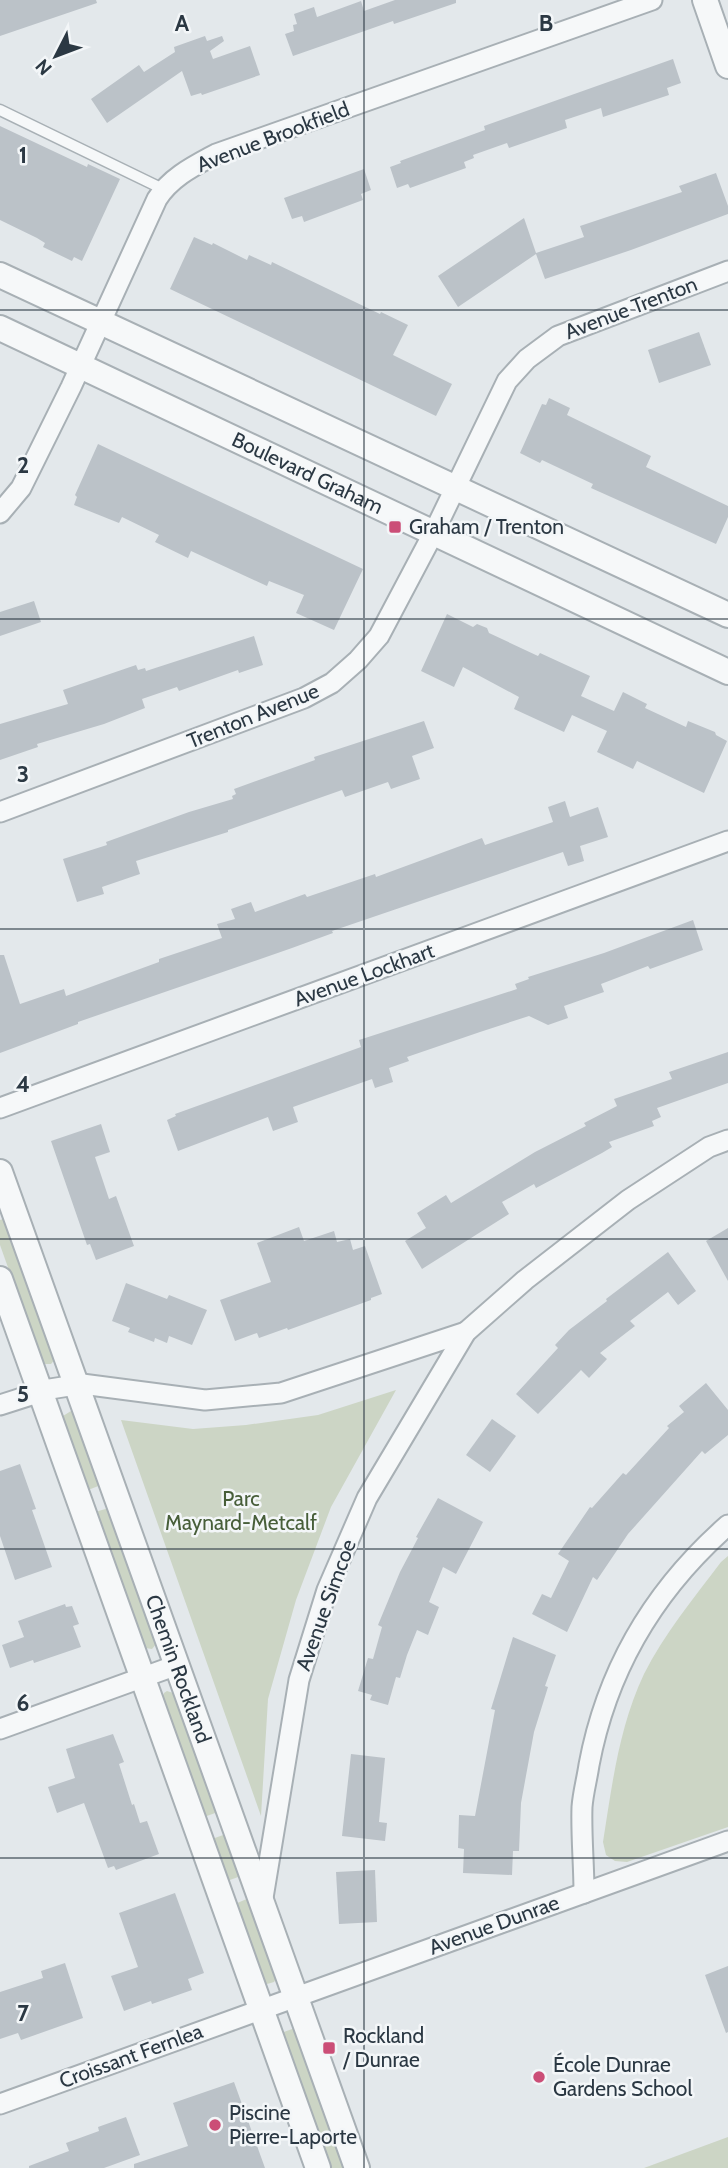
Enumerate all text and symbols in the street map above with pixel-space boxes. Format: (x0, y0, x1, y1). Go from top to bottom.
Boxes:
text: A (175, 9, 190, 37)
text: B (539, 9, 553, 37)
north arrow (21, 21, 91, 91)
text: N (31, 54, 57, 80)
street label: Avenue Brookfield (193, 96, 353, 177)
text: 1 (19, 141, 27, 169)
street label: Avenue Trenton (561, 271, 700, 344)
street label: Boulevard Graham (228, 426, 387, 519)
text: 2 (17, 451, 29, 479)
place label: Graham / Trenton (409, 514, 564, 539)
marker: Graham / Trenton (387, 519, 403, 535)
street label: Trenton Avenue (183, 678, 322, 753)
text: 3 (17, 760, 29, 788)
street label: Avenue Lockhart (290, 938, 437, 1011)
text: 4 (16, 1070, 30, 1098)
text: 5 (17, 1380, 29, 1408)
park label: Parc Maynard-Metcalf (165, 1486, 317, 1535)
street label: Avenue Simcoe (290, 1535, 361, 1674)
street label: Chemin Rockland (141, 1591, 217, 1746)
text: 6 (17, 1689, 29, 1717)
street label: Avenue Dunrae (425, 1889, 562, 1960)
text: 7 (17, 1999, 29, 2027)
street label: Croissant Fernlea (56, 2018, 206, 2093)
place label: Rockland / Dunrae (342, 2023, 424, 2072)
marker: Rockland / Dunrae (321, 2040, 337, 2056)
place label: École Dunrae Gardens School (553, 2052, 692, 2101)
marker: École Dunrae Gardens School (531, 2069, 547, 2085)
place label: Piscine Pierre-Laporte (229, 2100, 357, 2149)
marker: Piscine Pierre-Laporte (207, 2117, 223, 2133)

